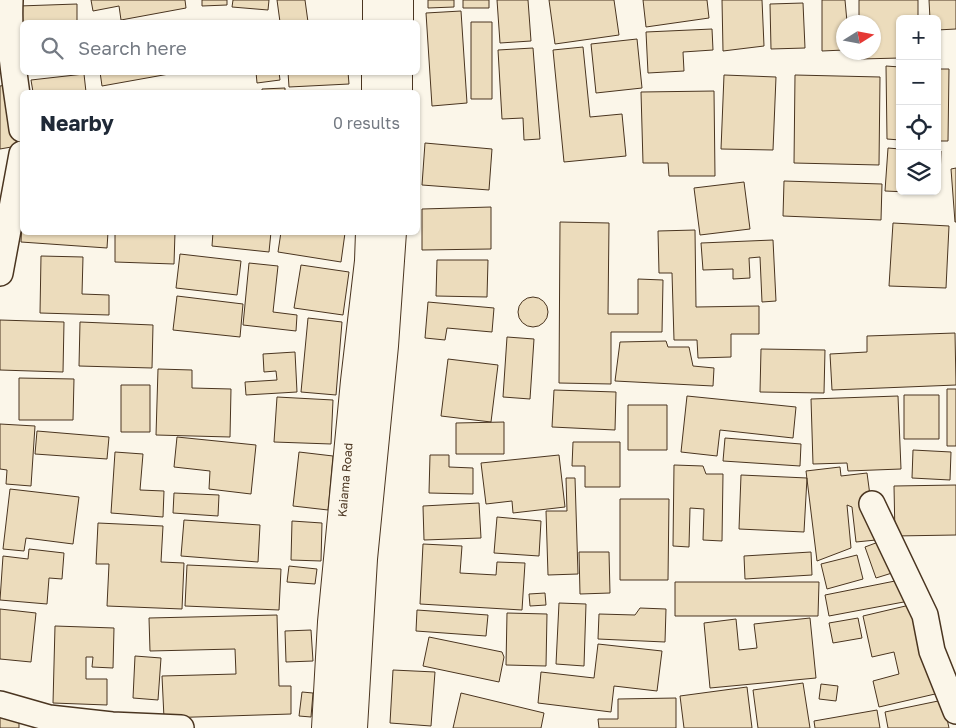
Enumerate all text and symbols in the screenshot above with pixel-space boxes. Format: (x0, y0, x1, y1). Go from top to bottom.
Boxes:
north arrow (836, 15, 881, 60)
map controls (896, 15, 941, 195)
button: + (896, 15, 941, 60)
search box (20, 20, 420, 75)
icon: search (38, 34, 66, 62)
text: Search here (78, 36, 187, 59)
button: − (896, 60, 941, 105)
button: locate (896, 105, 941, 150)
text: Nearby (40, 110, 114, 136)
text: 0 results (333, 113, 400, 133)
button: layers (896, 150, 941, 195)
street label: Kaiama Road (334, 442, 356, 518)

